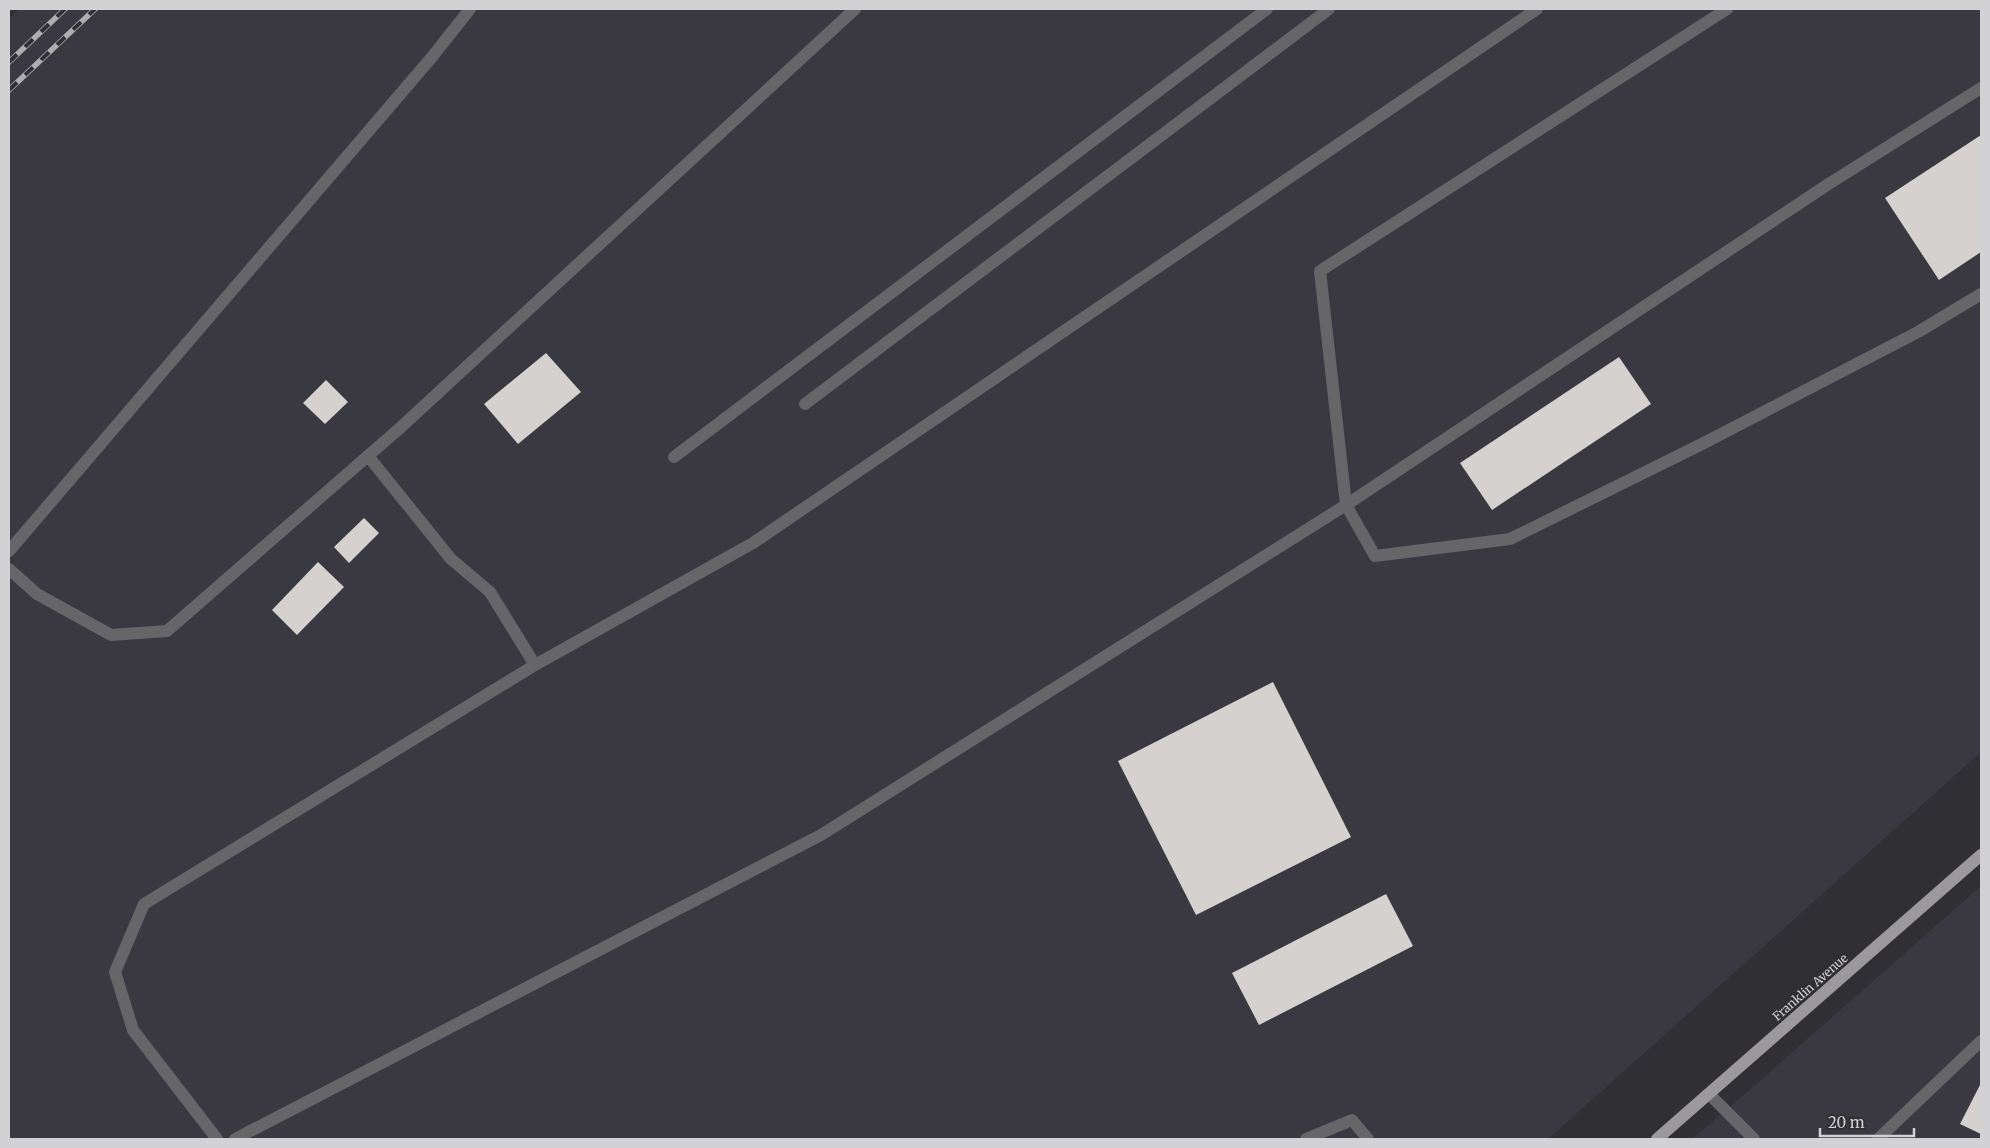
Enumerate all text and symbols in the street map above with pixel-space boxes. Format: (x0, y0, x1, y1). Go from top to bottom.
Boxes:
street label: Franklin Avenue (1769, 950, 1851, 1024)
scale bar (1820, 1106, 1914, 1138)
text: 20 m (1828, 1113, 1865, 1132)

